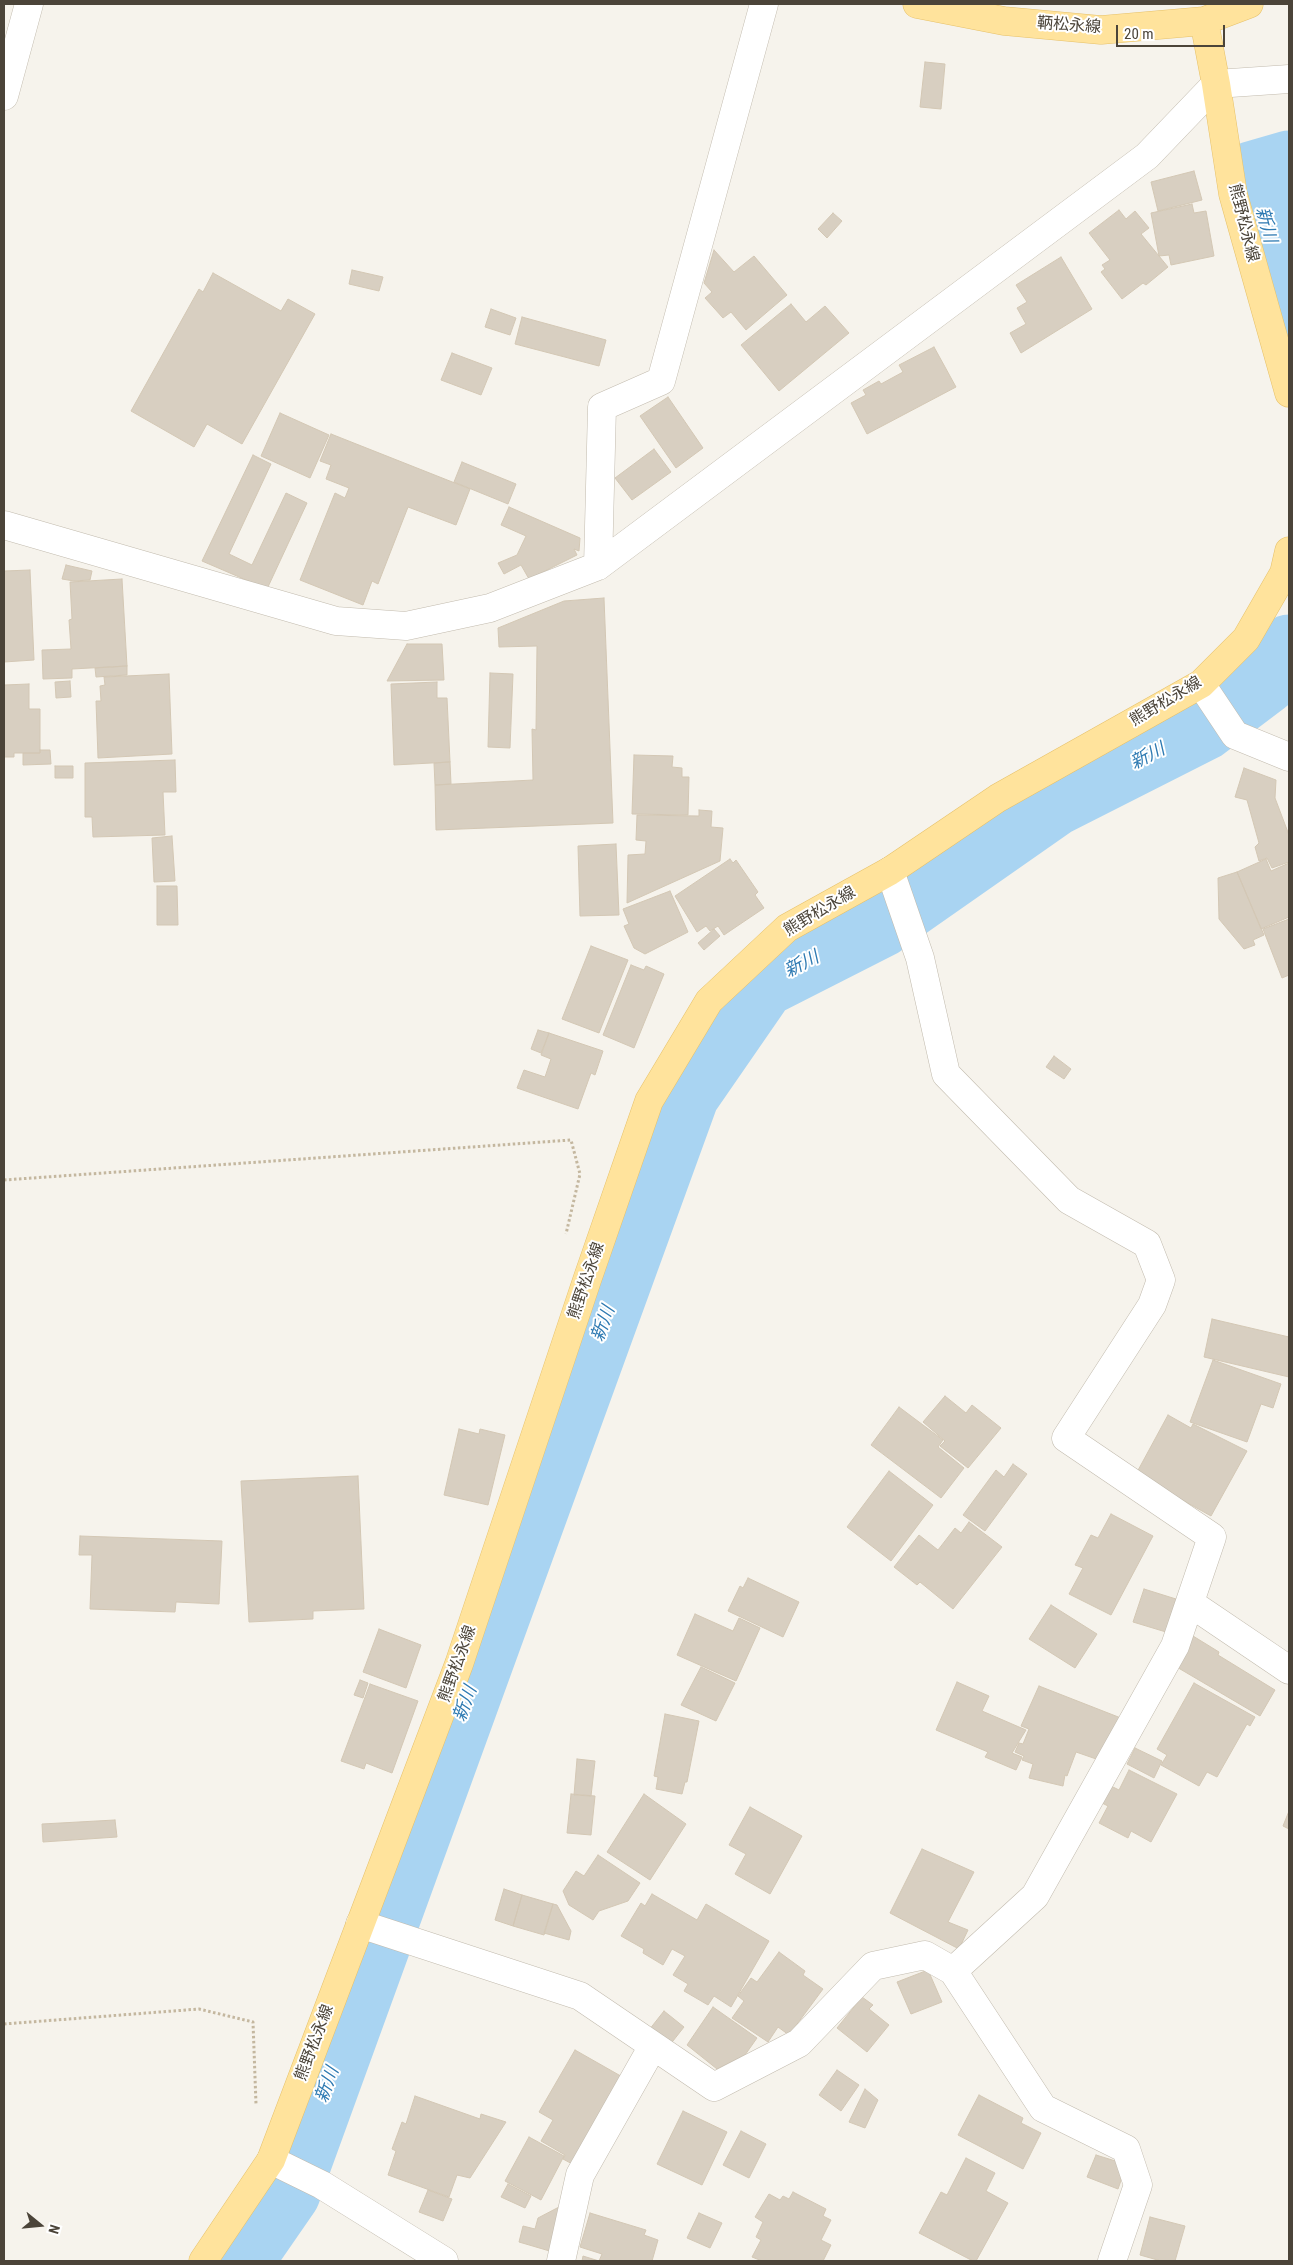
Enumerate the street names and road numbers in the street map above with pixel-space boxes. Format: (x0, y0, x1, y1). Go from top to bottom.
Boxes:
street label: 鞆松永線 (1036, 14, 1102, 38)
street label: 熊野松永線 (1224, 182, 1262, 264)
street label: 熊野松永線 (1127, 673, 1205, 731)
street label: 熊野松永線 (781, 883, 859, 941)
street label: 熊野松永線 (565, 1240, 609, 1322)
street label: 熊野松永線 (435, 1623, 481, 1705)
street label: 熊野松永線 (292, 2002, 338, 2084)

